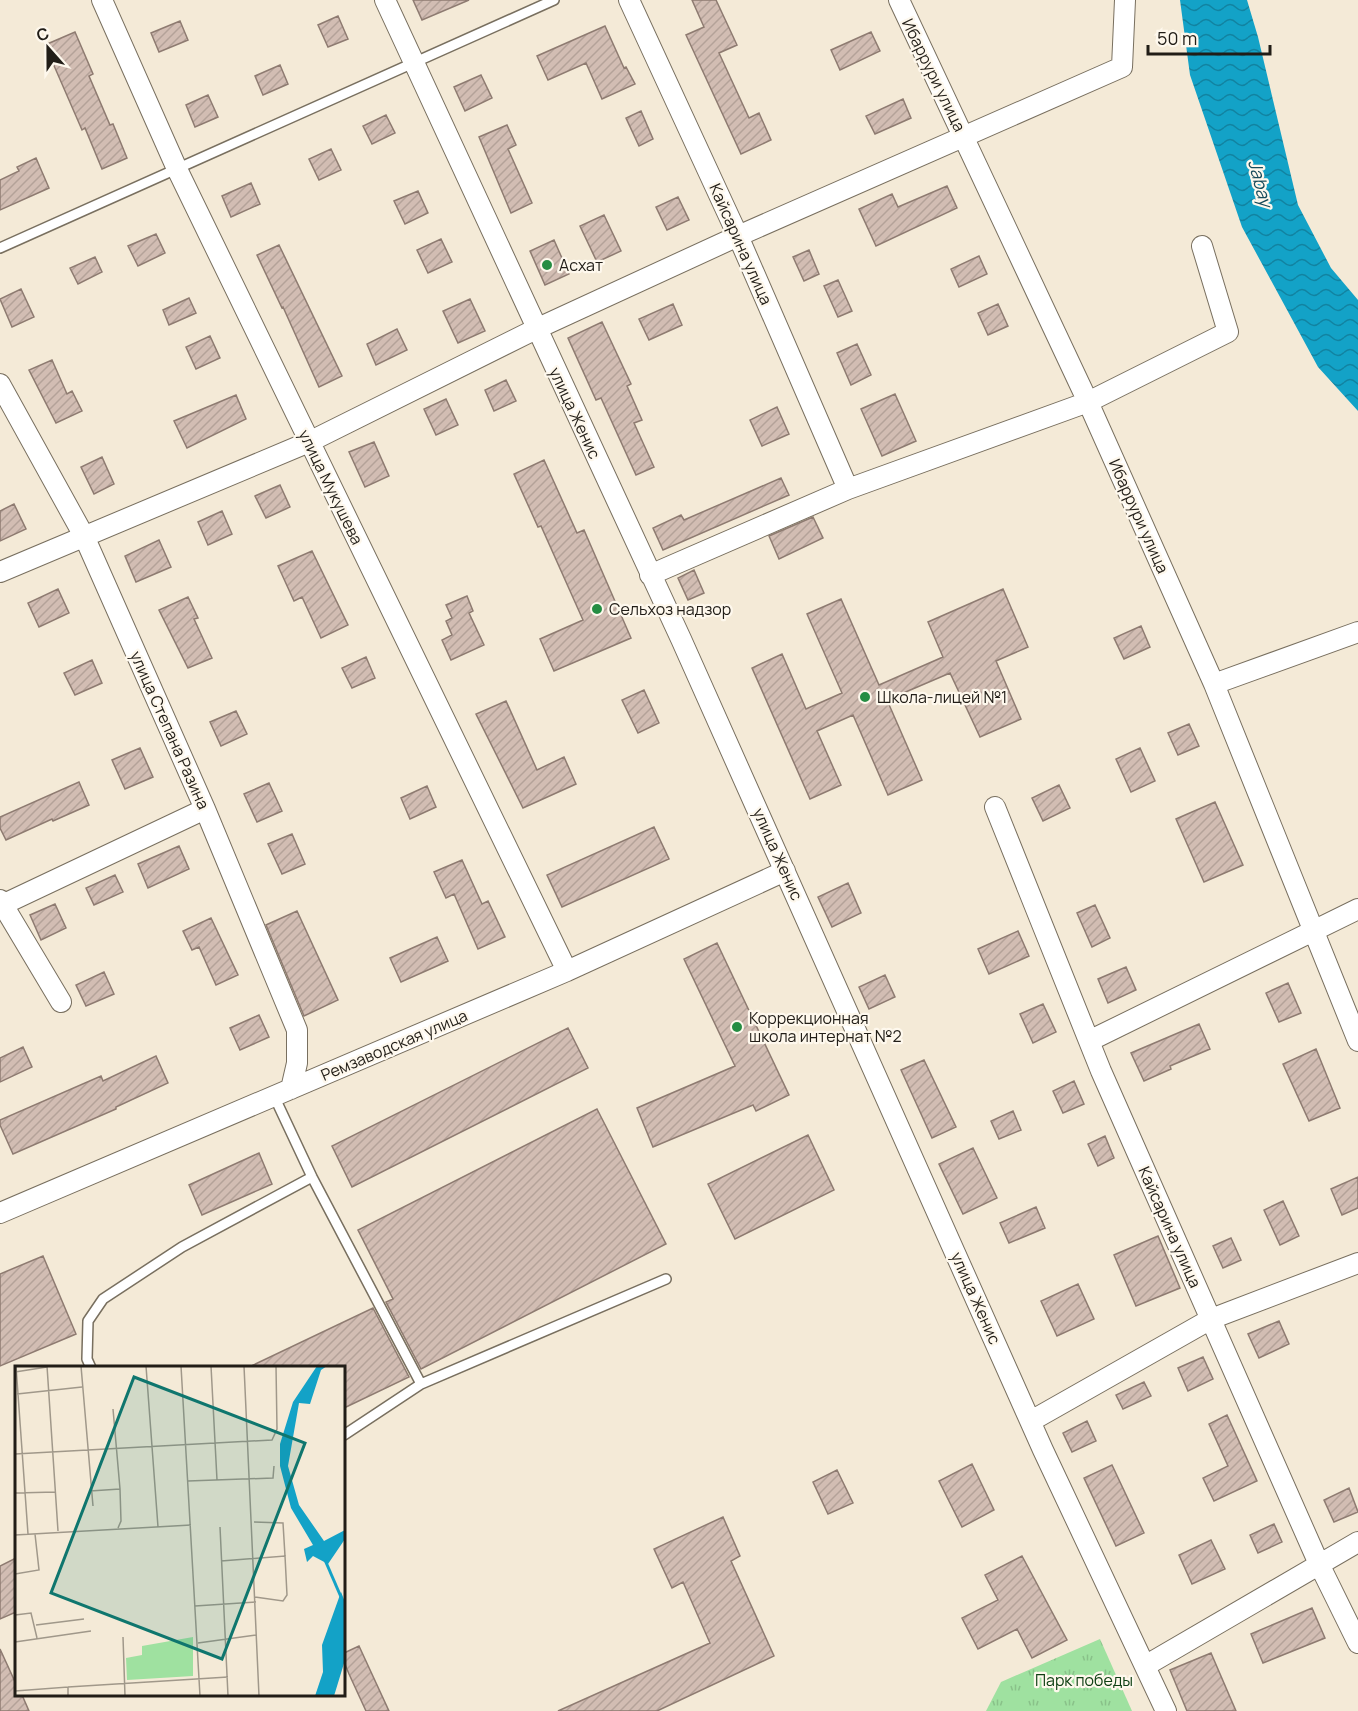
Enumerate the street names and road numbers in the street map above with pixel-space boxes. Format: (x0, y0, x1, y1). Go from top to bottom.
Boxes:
street label: Ибаррури улица (897, 15, 971, 135)
street label: Кайсарина улица (704, 180, 778, 308)
street label: улица Женис (544, 364, 606, 463)
street label: улица Мукушева (294, 426, 368, 548)
street label: Ибаррури улица (1104, 455, 1174, 577)
street label: улица Степана Разина (125, 647, 215, 813)
street label: улица Женис (748, 804, 808, 904)
street label: Ремзаводская улица (317, 1004, 471, 1086)
street label: Кайсарина улица (1133, 1163, 1207, 1291)
street label: улица Женис (946, 1248, 1006, 1348)

